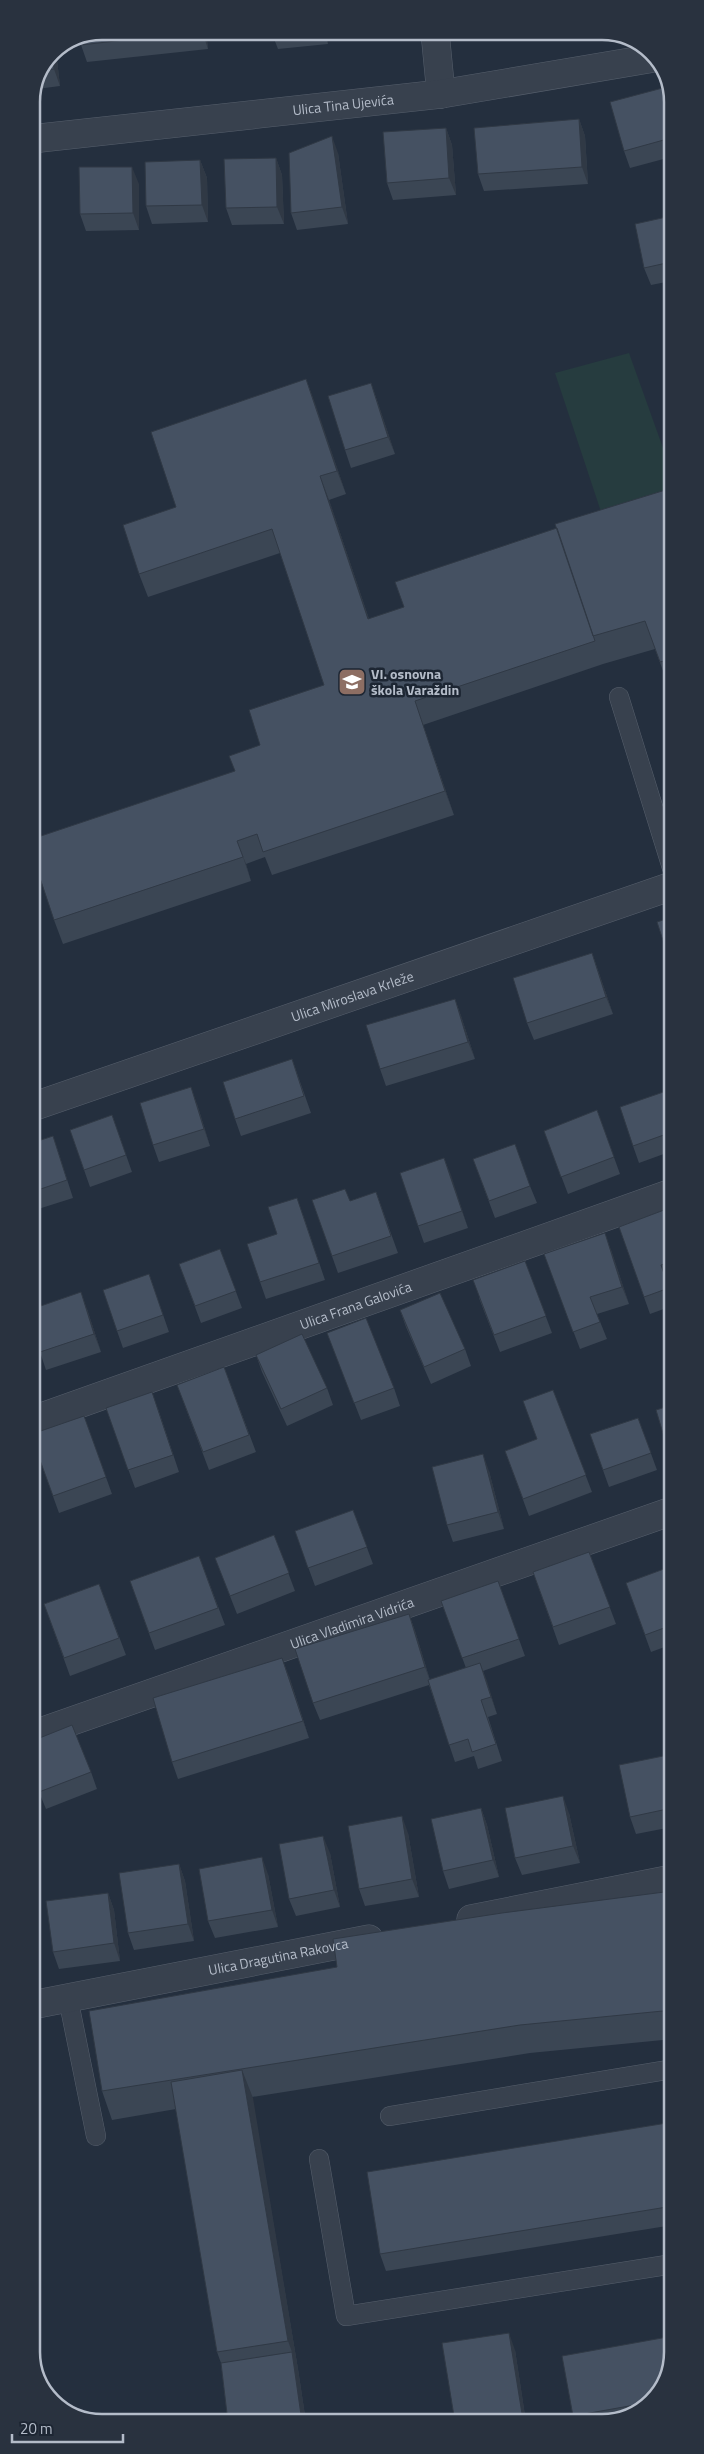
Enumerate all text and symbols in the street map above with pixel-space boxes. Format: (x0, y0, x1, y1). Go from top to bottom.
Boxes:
street label: Ulica Tina Ujevića (291, 88, 395, 120)
place label: VI. osnovna škola Varaždin (371, 663, 459, 700)
school or university icon: VI. osnovna škola Varaždin (337, 667, 367, 697)
street label: Ulica Miroslava Krleže (288, 965, 416, 1027)
street label: Ulica Frana Galovića (297, 1275, 414, 1335)
street label: Ulica Vladimira Vidrića (287, 1591, 417, 1654)
street label: Ulica Dragutina Rakovca (207, 1932, 350, 1980)
scale bar (12, 2412, 124, 2444)
text: 20 m (20, 2417, 53, 2440)

